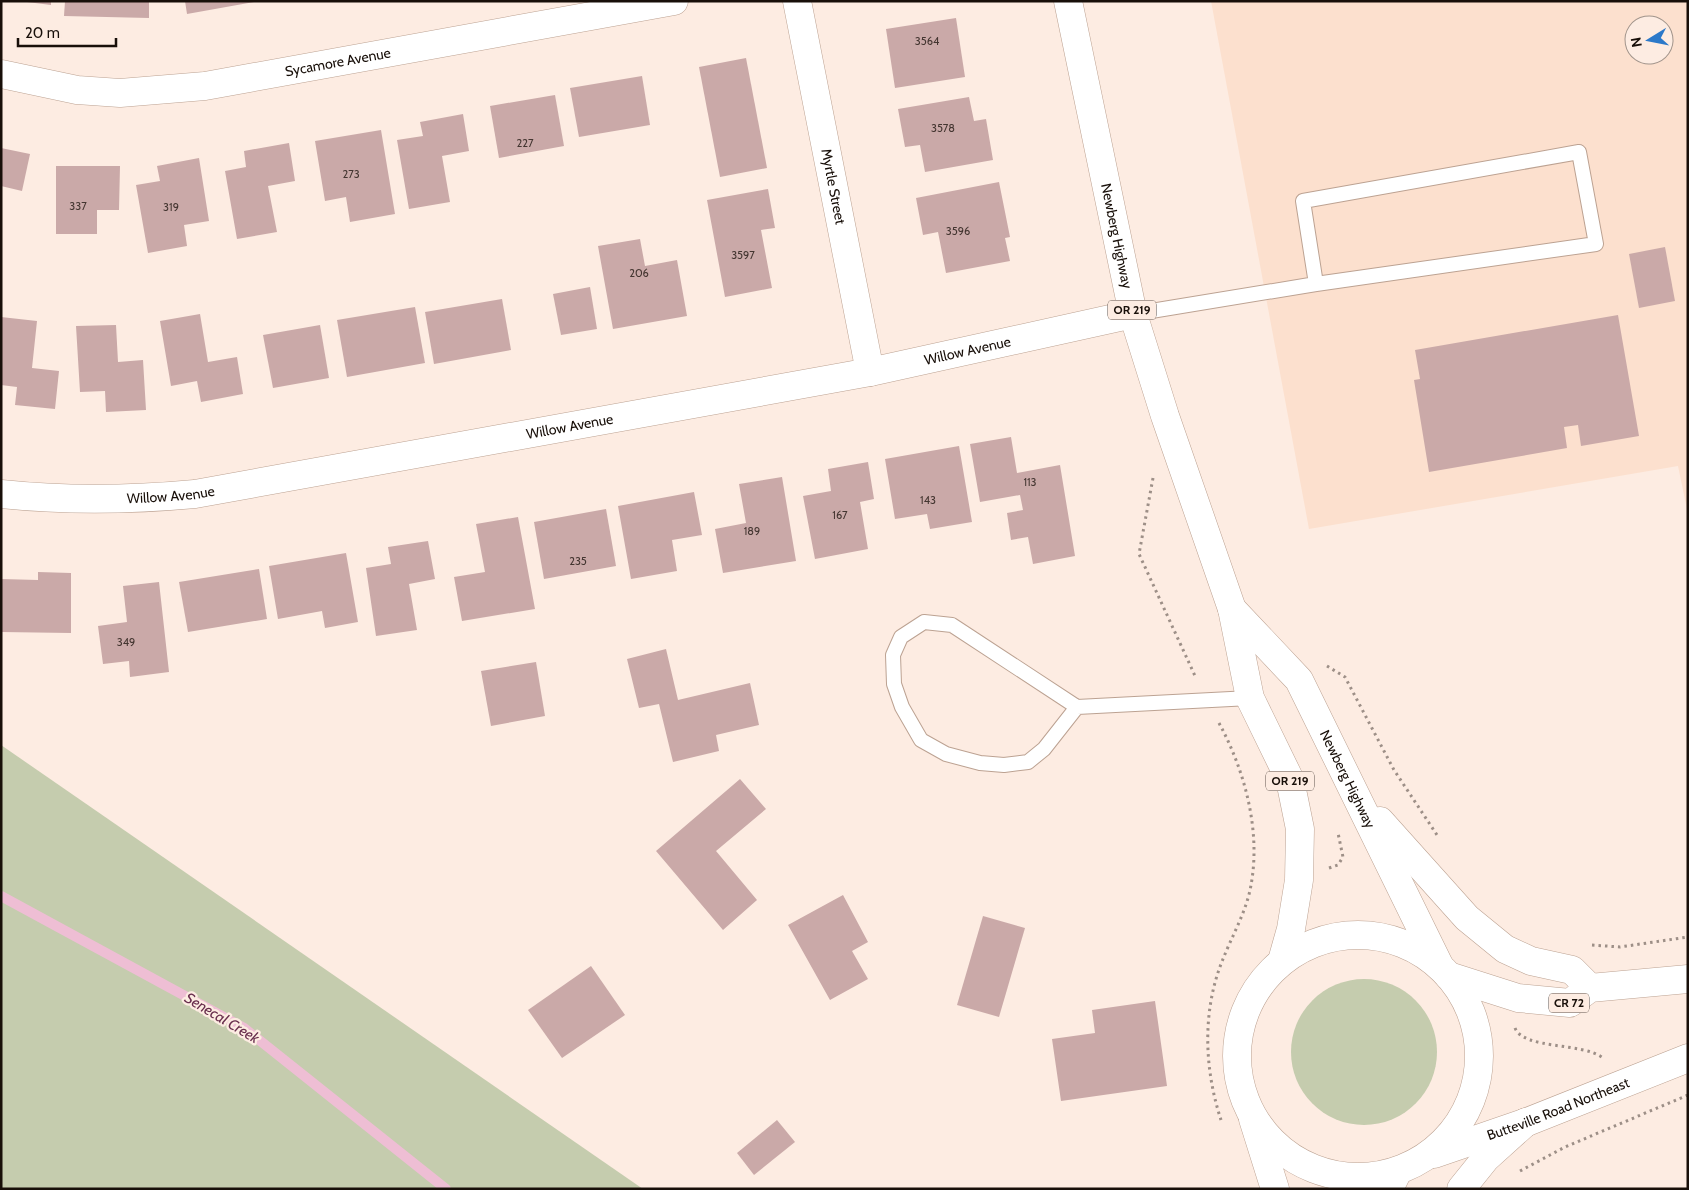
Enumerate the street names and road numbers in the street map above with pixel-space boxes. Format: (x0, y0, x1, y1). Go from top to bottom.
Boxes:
street label: Sycamore Avenue (284, 44, 392, 80)
street label: Myrtle Street (817, 147, 850, 226)
street label: Newberg Highway (1097, 182, 1137, 290)
road number: OR 219 (1108, 300, 1156, 320)
street label: Willow Avenue (922, 332, 1012, 369)
street label: Willow Avenue (525, 410, 615, 443)
street label: Willow Avenue (126, 482, 216, 507)
street label: Newberg Highway (1316, 727, 1379, 831)
road number: OR 219 (1266, 771, 1314, 790)
road number: CR 72 (1549, 994, 1589, 1012)
street label: Butteville Road Northeast (1484, 1073, 1632, 1144)

